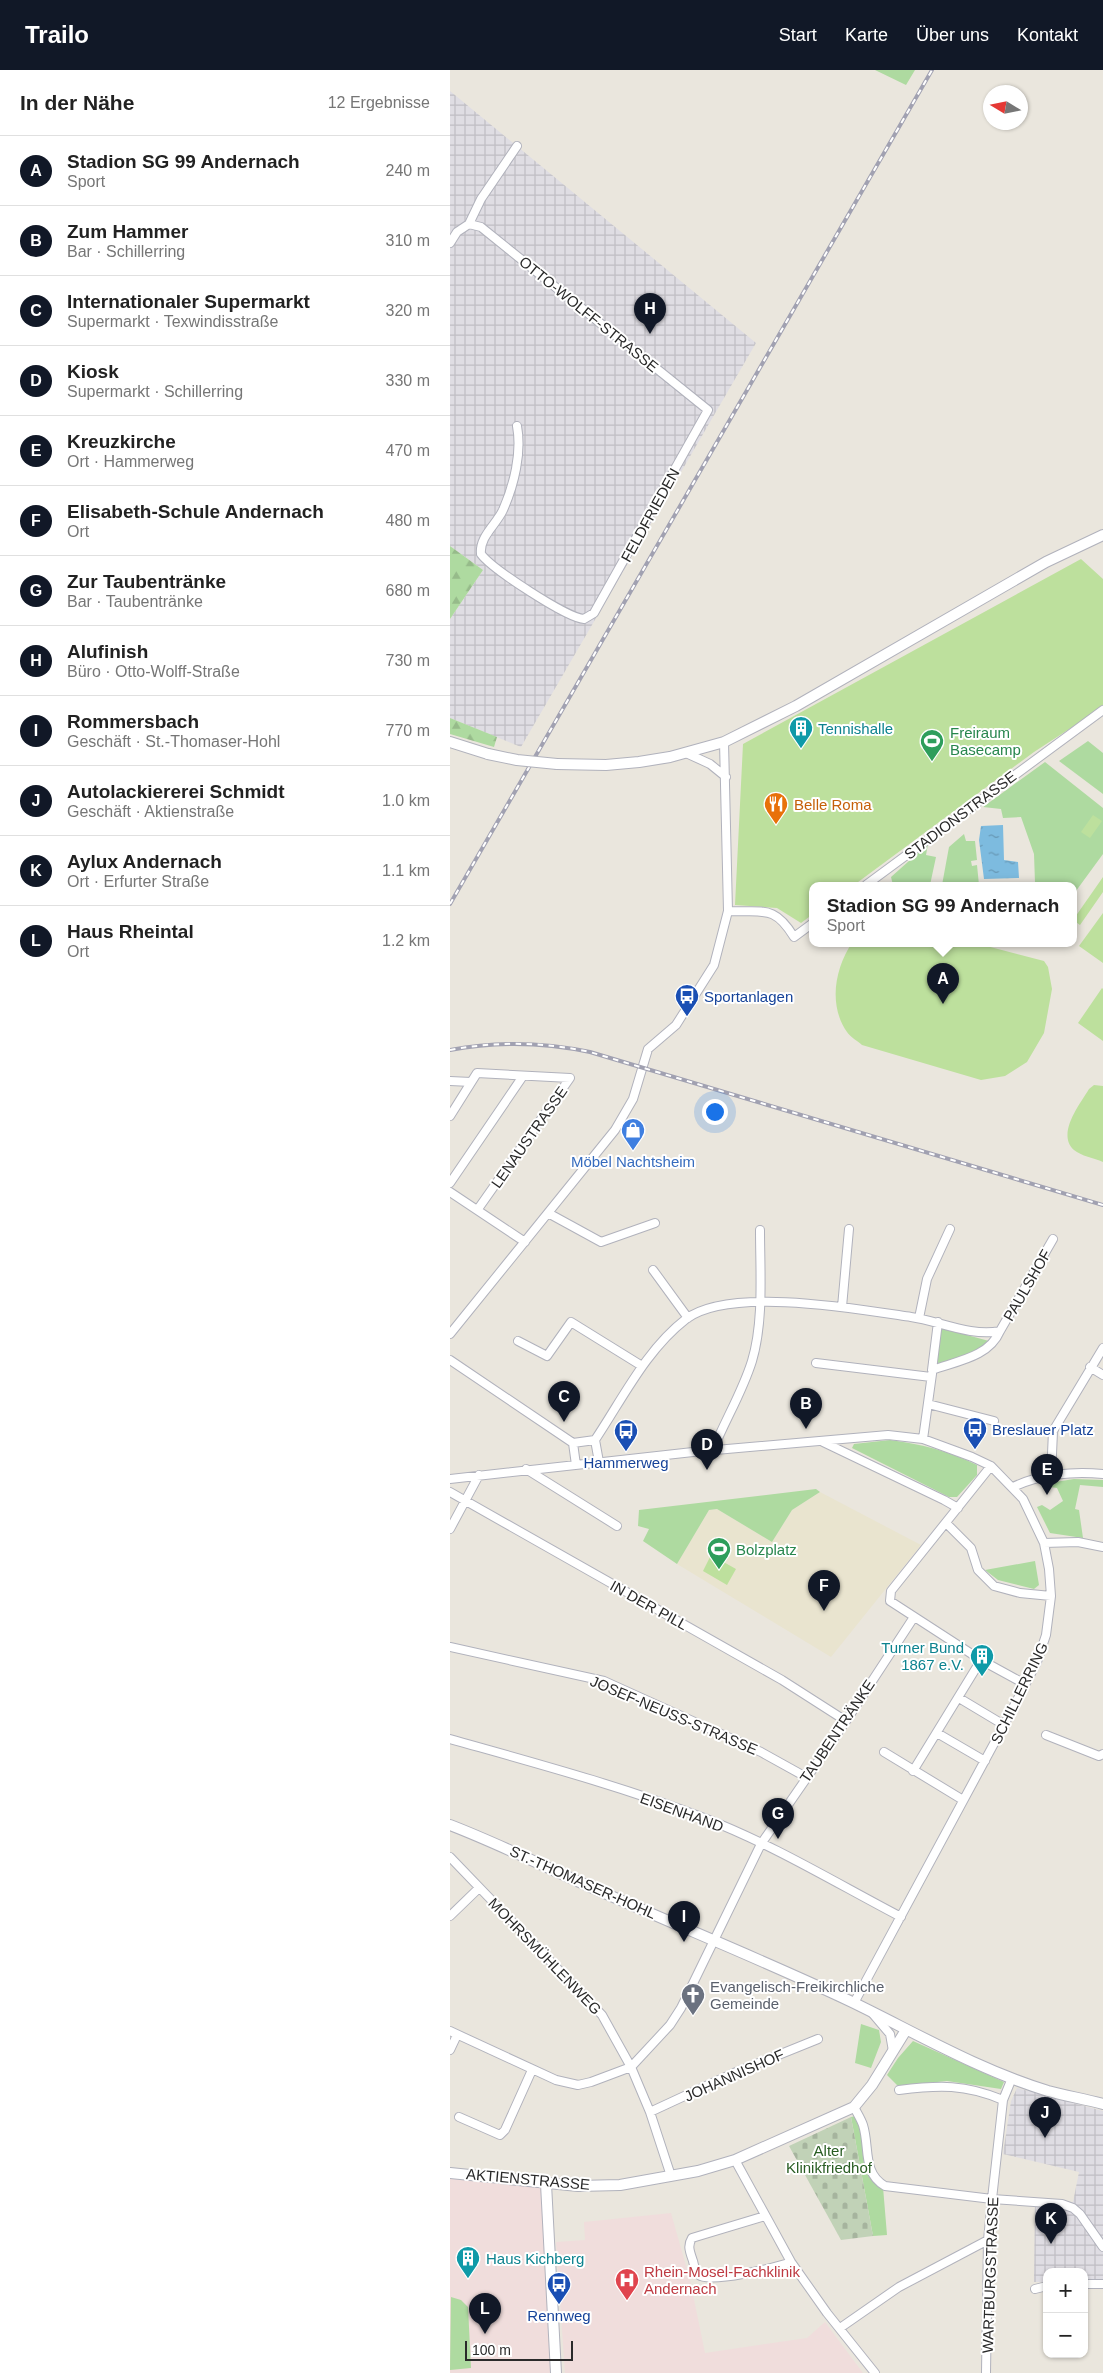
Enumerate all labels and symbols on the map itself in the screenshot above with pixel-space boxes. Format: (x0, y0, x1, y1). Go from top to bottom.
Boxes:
north arrow (983, 85, 1028, 130)
street label: OTTO-WOLFF-STRASSE (516, 253, 662, 375)
pin: H (634, 293, 666, 334)
street label: FELDFRIEDEN (617, 465, 683, 565)
building icon: Tennishalle (788, 715, 814, 749)
place label: Tennishalle (818, 720, 893, 737)
place label: Freiraum Basecamp (950, 724, 1021, 758)
sports icon: Freiraum Basecamp (919, 728, 945, 762)
street label: STADIONSTRASSE (901, 767, 1019, 863)
restaurant icon: Belle Roma (763, 791, 789, 825)
place label: Belle Roma (794, 796, 872, 813)
pin: A (927, 963, 959, 1004)
bus stop icon: Sportanlagen (674, 983, 700, 1017)
place label: Sportanlagen (704, 988, 793, 1005)
street label: LENAUSTRASSE (488, 1083, 570, 1191)
your location (702, 1099, 728, 1125)
shop icon: Möbel Nachtsheim (620, 1117, 646, 1151)
place label: Möbel Nachtsheim (571, 1153, 695, 1170)
street label: PAULSHOF (1000, 1246, 1054, 1324)
pin: C (548, 1381, 580, 1422)
pin: B (790, 1388, 822, 1429)
bus stop icon: Breslauer Platz (962, 1416, 988, 1450)
bus stop icon: Hammerweg (613, 1418, 639, 1452)
place label: Breslauer Platz (992, 1421, 1094, 1438)
pin: D (691, 1429, 723, 1470)
place label: Hammerweg (583, 1454, 669, 1471)
pin: E (1031, 1454, 1063, 1495)
sports icon: Bolzplatz (706, 1536, 732, 1570)
place label: Bolzplatz (736, 1541, 797, 1558)
pin: F (808, 1570, 840, 1611)
street label: IN DER PILL (607, 1577, 691, 1633)
place label: Turner Bund 1867 e.V. (881, 1639, 964, 1673)
street label: SCHILLERRING (987, 1639, 1051, 1747)
building icon: Turner Bund 1867 e.V. (969, 1643, 995, 1677)
street label: JOSEF-NEUSS-STRASSE (588, 1672, 760, 1758)
street label: TAUBENTRÄNKE (796, 1676, 878, 1786)
street label: EISENHAND (638, 1789, 726, 1835)
pin: G (762, 1798, 794, 1839)
street label: ST.-THOMASER-HOHL (507, 1842, 659, 1922)
street label: MOHRSMÜHLENWEG (485, 1894, 605, 2018)
pin: I (668, 1901, 700, 1942)
place label: Evangelisch-Freikirchliche Gemeinde (710, 1978, 884, 2012)
church icon: Evangelisch-Freikirchliche Gemeinde (680, 1982, 706, 2016)
street label: JOHANNISHOF (681, 2045, 787, 2105)
pin: J (1029, 2097, 1061, 2138)
park label: Alter Klinikfriedhof (786, 2142, 873, 2176)
street label: AKTIENSTRASSE (465, 2165, 591, 2193)
street label: WARTBURGSTRASSE (979, 2196, 1001, 2354)
pin: K (1035, 2203, 1067, 2244)
building icon: Haus Kichberg (455, 2245, 481, 2279)
place label: Haus Kichberg (486, 2250, 584, 2267)
place label: Rhein-Mosel-Fachklinik Andernach (644, 2263, 800, 2297)
hospital icon: Rhein-Mosel-Fachklinik Andernach (614, 2267, 640, 2301)
bus stop icon: Rennweg (546, 2271, 572, 2305)
pin: L (469, 2293, 501, 2334)
place label: Rennweg (527, 2307, 591, 2324)
scale bar (465, 2338, 572, 2361)

